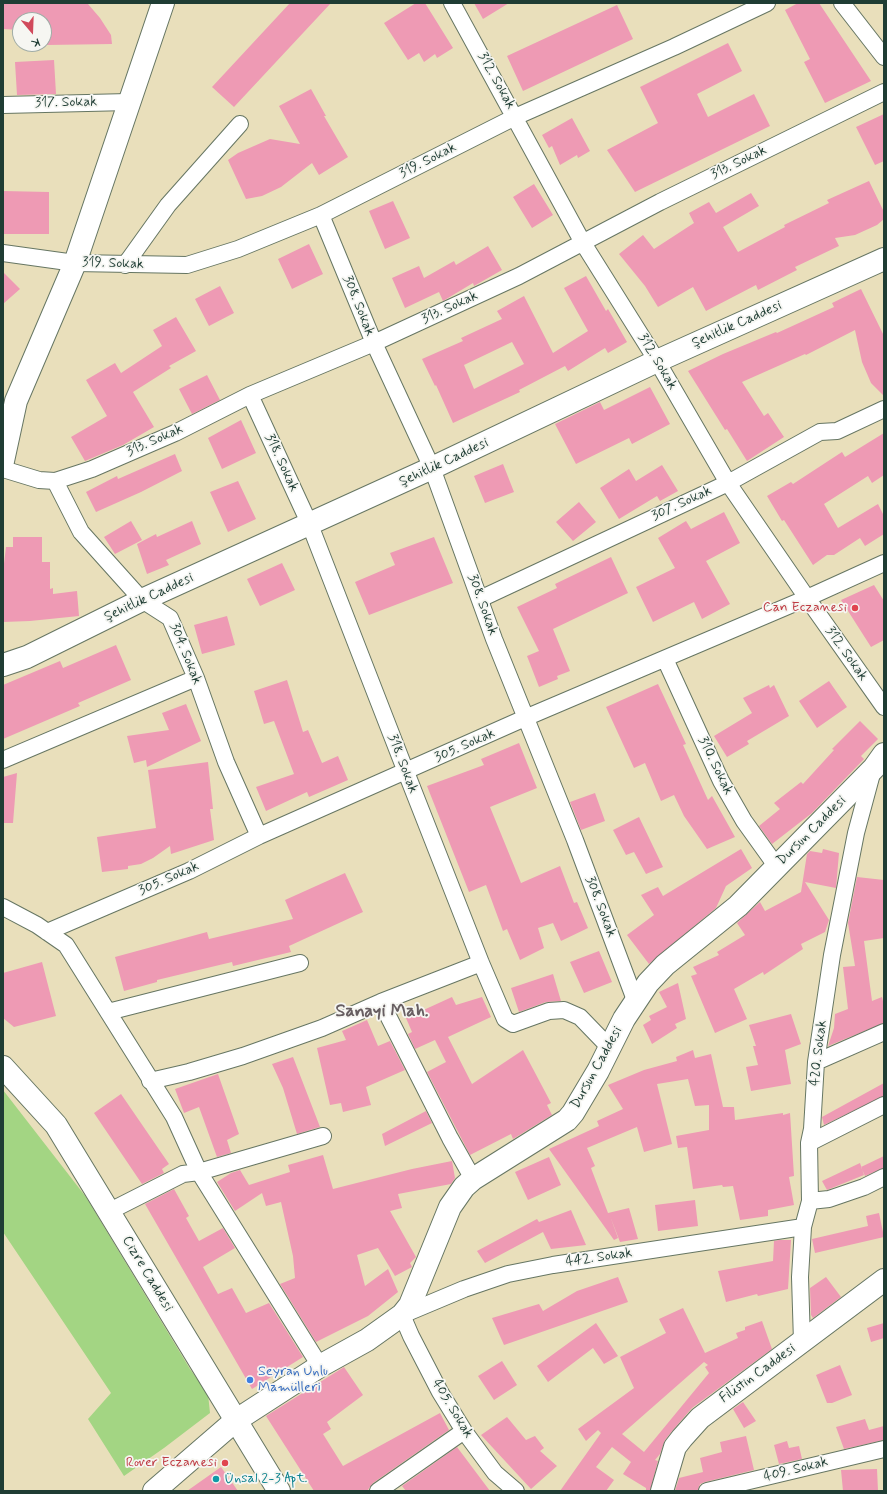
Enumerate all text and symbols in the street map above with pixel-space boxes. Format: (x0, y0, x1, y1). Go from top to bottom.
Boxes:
north arrow (12, 12, 52, 52)
text: K (30, 35, 42, 50)
street label: 312. Sokak (473, 49, 519, 113)
street label: 317. Sokak (35, 94, 97, 112)
street label: 319. Sokak (397, 139, 459, 183)
street label: 313. Sokak (708, 142, 770, 184)
street label: 319. Sokak (82, 255, 144, 273)
street label: 308. Sokak (338, 273, 378, 339)
street label: 313. Sokak (419, 288, 481, 328)
street label: Şehitlik Caddesi (689, 298, 785, 352)
street label: 312. Sokak (634, 331, 680, 393)
street label: 313. Sokak (124, 421, 186, 461)
street label: 318. Sokak (260, 431, 302, 495)
street label: Şehitlik Caddesi (397, 435, 491, 491)
street label: 307. Sokak (649, 483, 715, 525)
street label: Şehitlik Caddesi (102, 570, 196, 626)
street label: 308. Sokak (463, 572, 501, 638)
place label: Can Eczanesi (763, 600, 847, 616)
marker: Can Eczanesi (850, 603, 860, 613)
street label: 304. Sokak (165, 621, 205, 687)
street label: 312. Sokak (821, 623, 871, 685)
street label: 305. Sokak (432, 725, 498, 767)
street label: 318. Sokak (383, 732, 421, 796)
street label: 310. Sokak (694, 734, 736, 798)
street label: Dursun Caddesi (774, 793, 850, 869)
street label: 305. Sokak (136, 858, 202, 900)
street label: 308. Sokak (581, 874, 619, 940)
district label: Sanayi Mah. (335, 1001, 429, 1023)
street label: 420. Sokak (807, 1019, 831, 1087)
street label: Dursun Caddesi (568, 1024, 626, 1112)
street label: Cizre Caddesi (118, 1233, 176, 1315)
street label: 442. Sokak (565, 1245, 633, 1271)
street label: Filistin Caddesi (717, 1341, 799, 1407)
place label: Seyran Unlu Mamülleri (258, 1364, 328, 1396)
marker: Seyran Unlu Mamülleri (245, 1375, 255, 1385)
street label: 405. Sokak (428, 1376, 476, 1442)
street label: 409. Sokak (762, 1454, 830, 1486)
place label: Rover Eczanesi (126, 1455, 217, 1471)
marker: Rover Eczanesi (220, 1458, 230, 1468)
place label: Ünsal 2-3 Apt. (224, 1471, 308, 1487)
marker: Ünsal 2-3 Apt. (211, 1474, 221, 1484)

